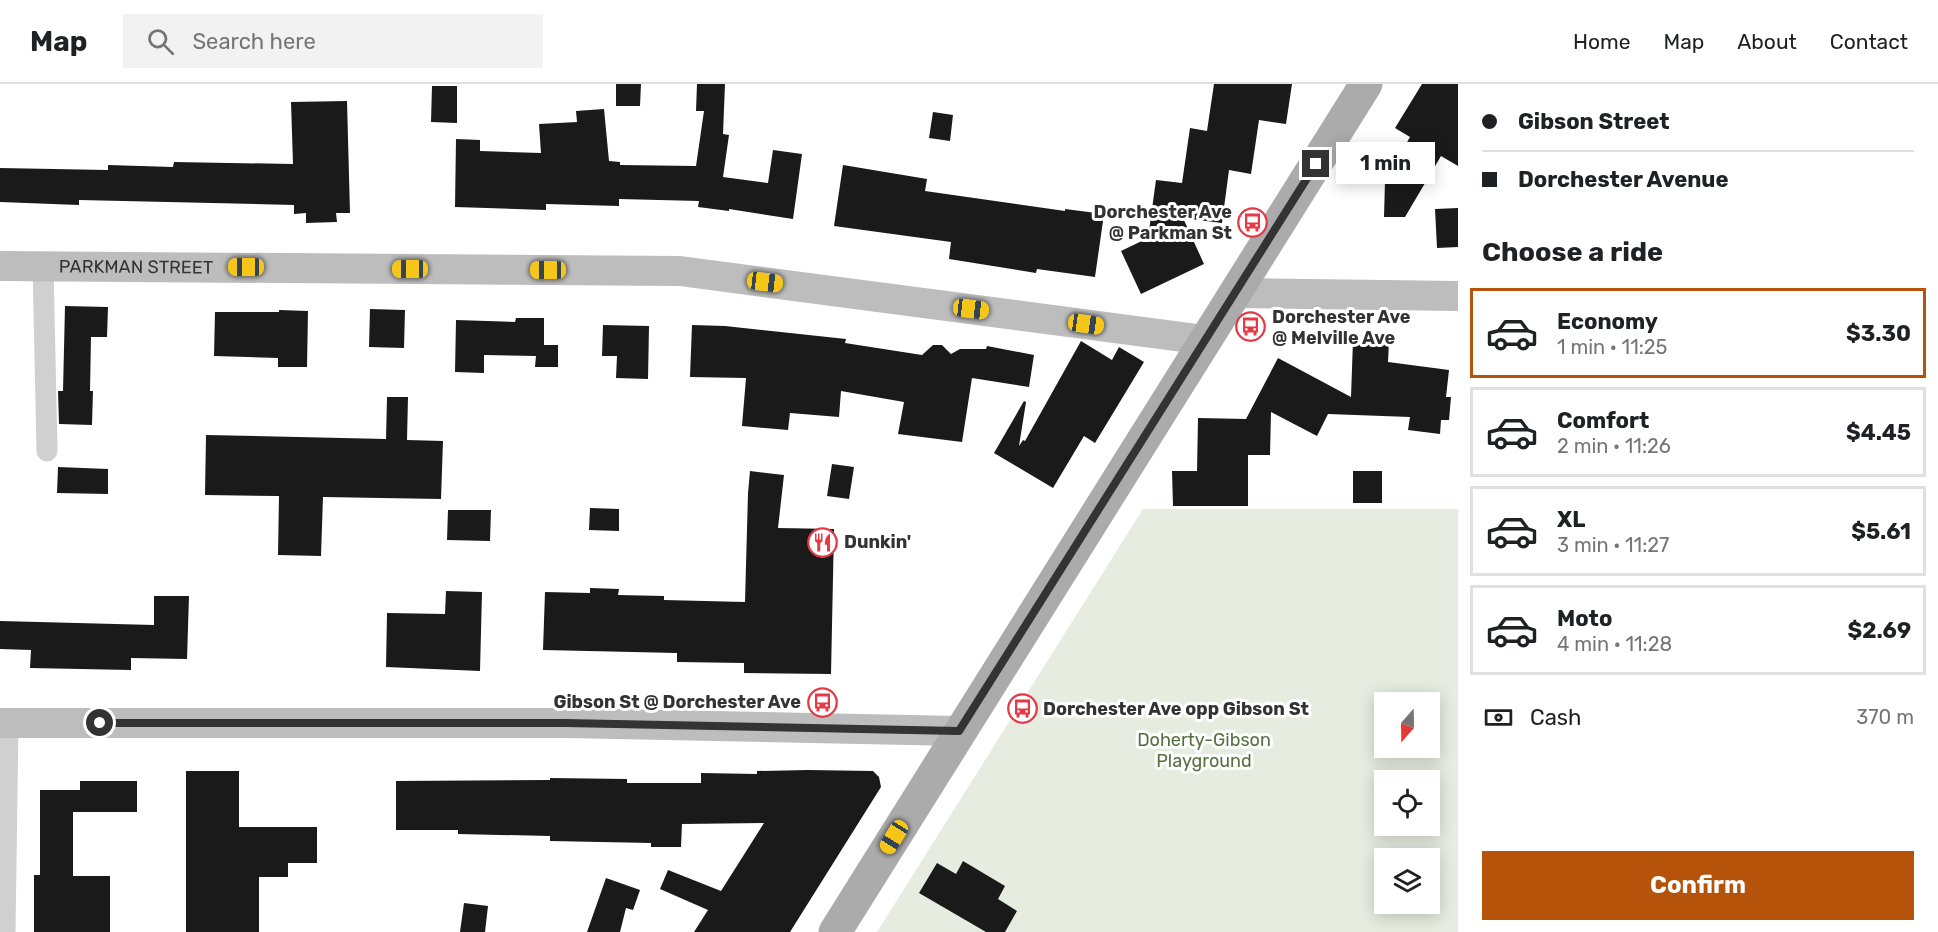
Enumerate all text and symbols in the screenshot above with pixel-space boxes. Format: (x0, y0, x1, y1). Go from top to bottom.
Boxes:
search box (123, 14, 543, 68)
text: Map (30, 25, 87, 58)
icon: search (144, 25, 177, 58)
text: Search here (192, 28, 316, 55)
text: Home (1573, 29, 1630, 54)
text: Map (1663, 29, 1704, 54)
text: About (1737, 29, 1797, 54)
text: Contact (1830, 29, 1908, 54)
text: Gibson Street (1518, 108, 1670, 135)
callout: 1 min (1337, 143, 1436, 185)
route end (1302, 150, 1329, 177)
text: 1 min (1360, 151, 1411, 175)
text: Dorchester Avenue (1518, 166, 1729, 193)
place label: Dorchester Ave @ Parkman St (1094, 201, 1232, 244)
bus stop icon: Dorchester Ave @ Parkman St (1237, 206, 1269, 238)
text: Choose a ride (1482, 236, 1663, 268)
street label: PARKMAN STREET (59, 255, 213, 279)
car (228, 258, 264, 276)
car (392, 260, 428, 278)
car (530, 261, 566, 279)
car (746, 271, 784, 293)
car (952, 298, 990, 320)
place label: Dorchester Ave @ Melville Ave (1272, 306, 1411, 349)
icon: car (1485, 306, 1539, 360)
text: Economy (1557, 308, 1658, 335)
bus stop icon: Dorchester Ave @ Melville Ave (1235, 311, 1267, 343)
car (1067, 313, 1105, 335)
text: $3.30 (1846, 320, 1911, 347)
text: 1 min · 11:25 (1557, 335, 1667, 359)
icon: car (1485, 405, 1539, 459)
text: Comfort (1557, 407, 1649, 434)
text: $4.45 (1846, 419, 1911, 446)
text: 2 min · 11:26 (1557, 434, 1671, 458)
icon: car (1485, 504, 1539, 558)
text: XL (1557, 506, 1585, 533)
text: $5.61 (1851, 518, 1911, 545)
restaurant icon: Dunkin' (807, 526, 839, 558)
place label: Dunkin' (844, 531, 911, 553)
text: 3 min · 11:27 (1557, 533, 1669, 557)
icon: car (1485, 603, 1539, 657)
text: Moto (1557, 605, 1612, 632)
text: $2.69 (1847, 617, 1911, 644)
text: 4 min · 11:28 (1557, 632, 1672, 656)
bus stop icon: Gibson St @ Dorchester Ave (806, 686, 838, 718)
place label: Gibson St @ Dorchester Ave (554, 691, 801, 713)
north arrow (1374, 692, 1440, 758)
map controls (1374, 692, 1440, 914)
bus stop icon: Dorchester Ave opp Gibson St (1006, 693, 1038, 725)
place label: Dorchester Ave opp Gibson St (1043, 698, 1309, 720)
icon: cash (1482, 701, 1515, 734)
text: Cash (1530, 704, 1581, 731)
text: 370 m (1856, 705, 1914, 729)
route start (86, 709, 113, 736)
park label: Doherty-Gibson Playground (1137, 729, 1271, 772)
button: locate (1374, 770, 1440, 836)
car (877, 817, 911, 857)
button: layers (1374, 848, 1440, 914)
button: Confirm (1482, 851, 1914, 920)

